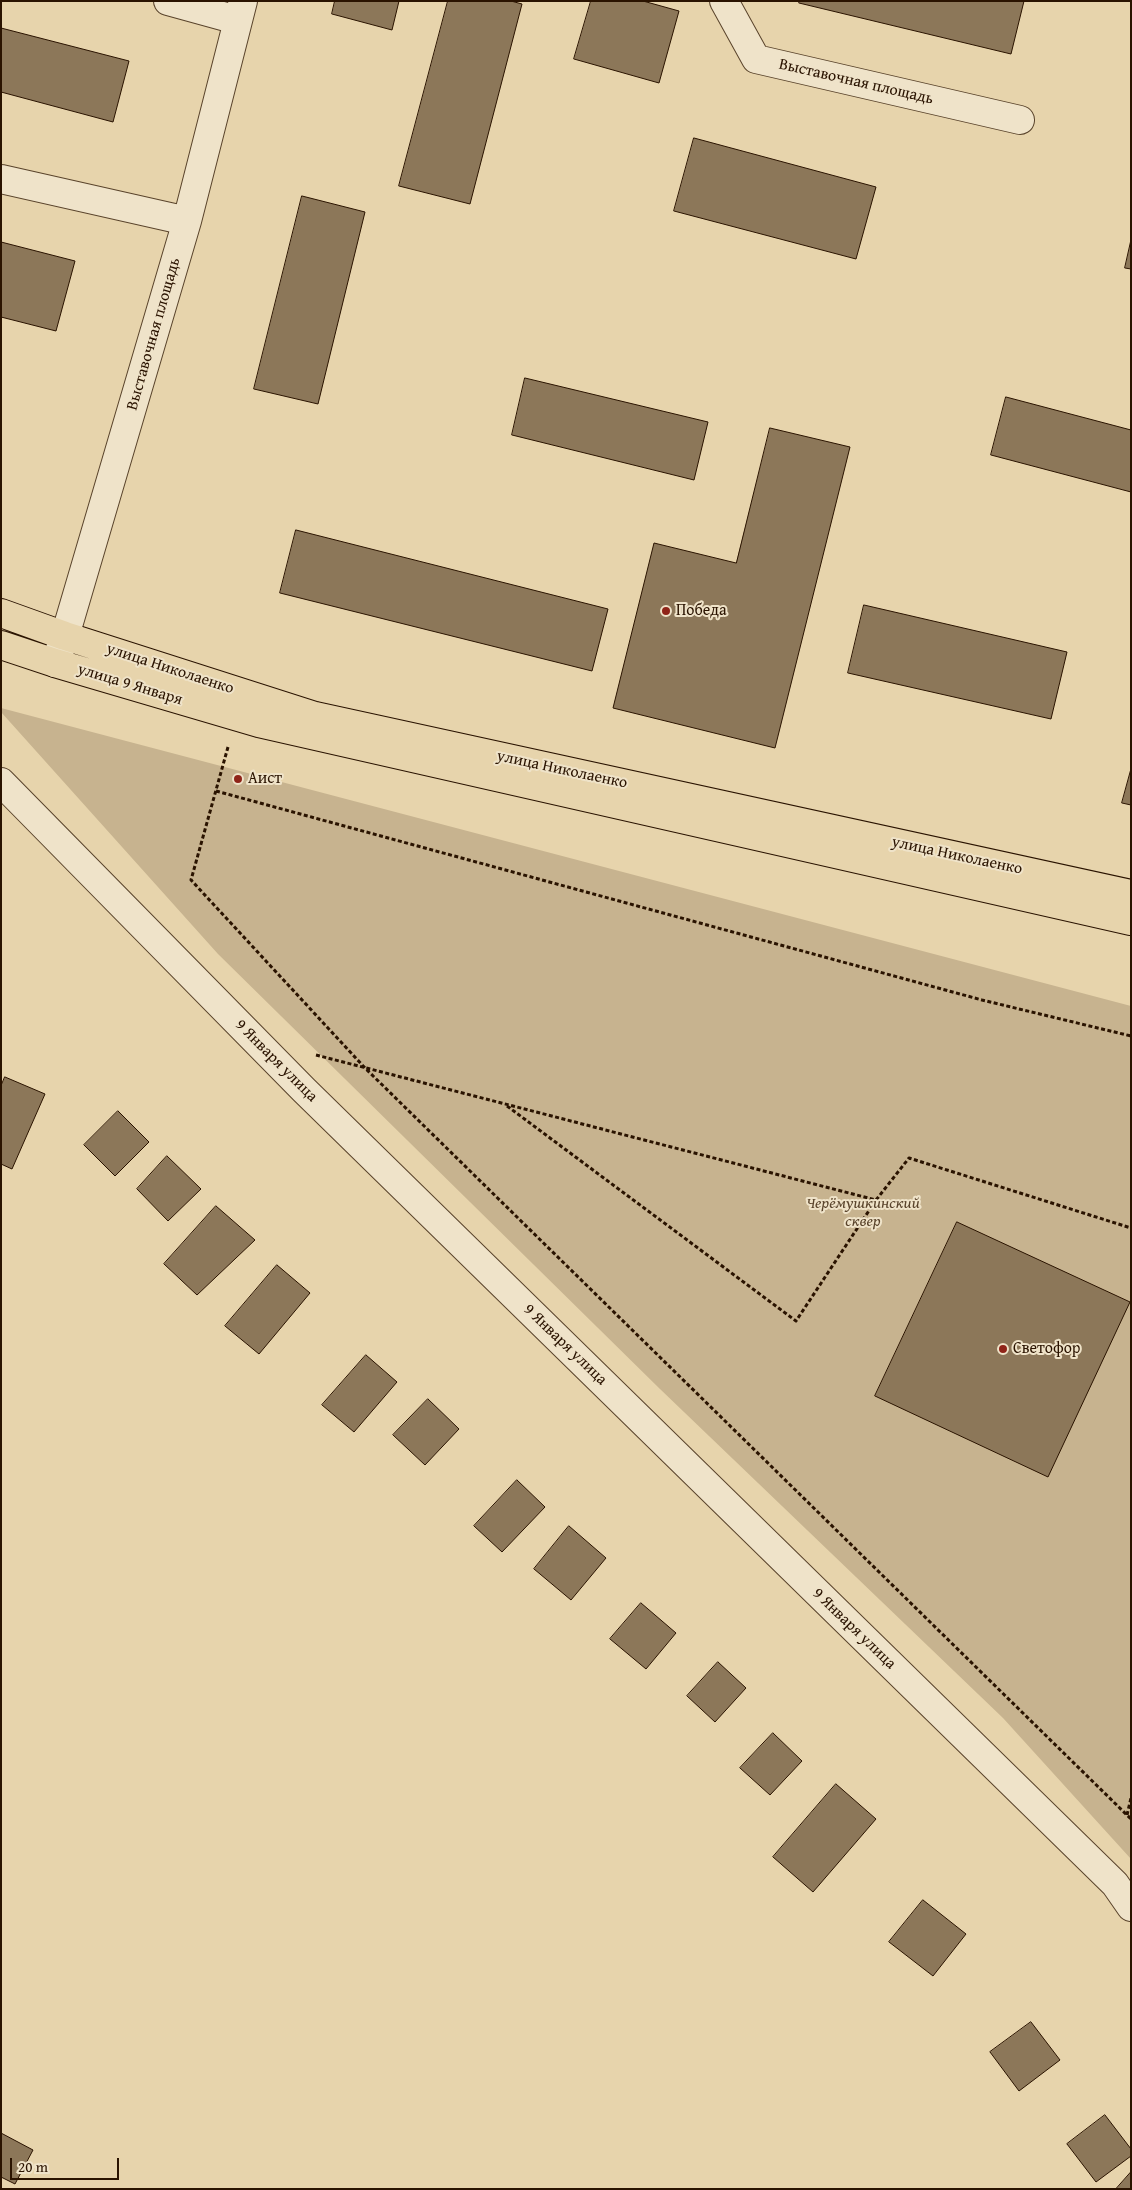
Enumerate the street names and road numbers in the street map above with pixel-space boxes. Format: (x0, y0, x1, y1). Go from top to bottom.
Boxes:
street label: Выставочная площадь (777, 55, 935, 109)
street label: Выставочная площадь (123, 255, 185, 413)
street label: улица Николаенко (104, 639, 236, 699)
street label: улица 9 Января (75, 660, 185, 710)
street label: улица Николаенко (495, 747, 629, 793)
street label: улица Николаенко (890, 833, 1024, 879)
street label: 9 Января улица (231, 1016, 321, 1106)
street label: 9 Января улица (519, 1300, 611, 1390)
street label: 9 Января улица (808, 1584, 900, 1674)

